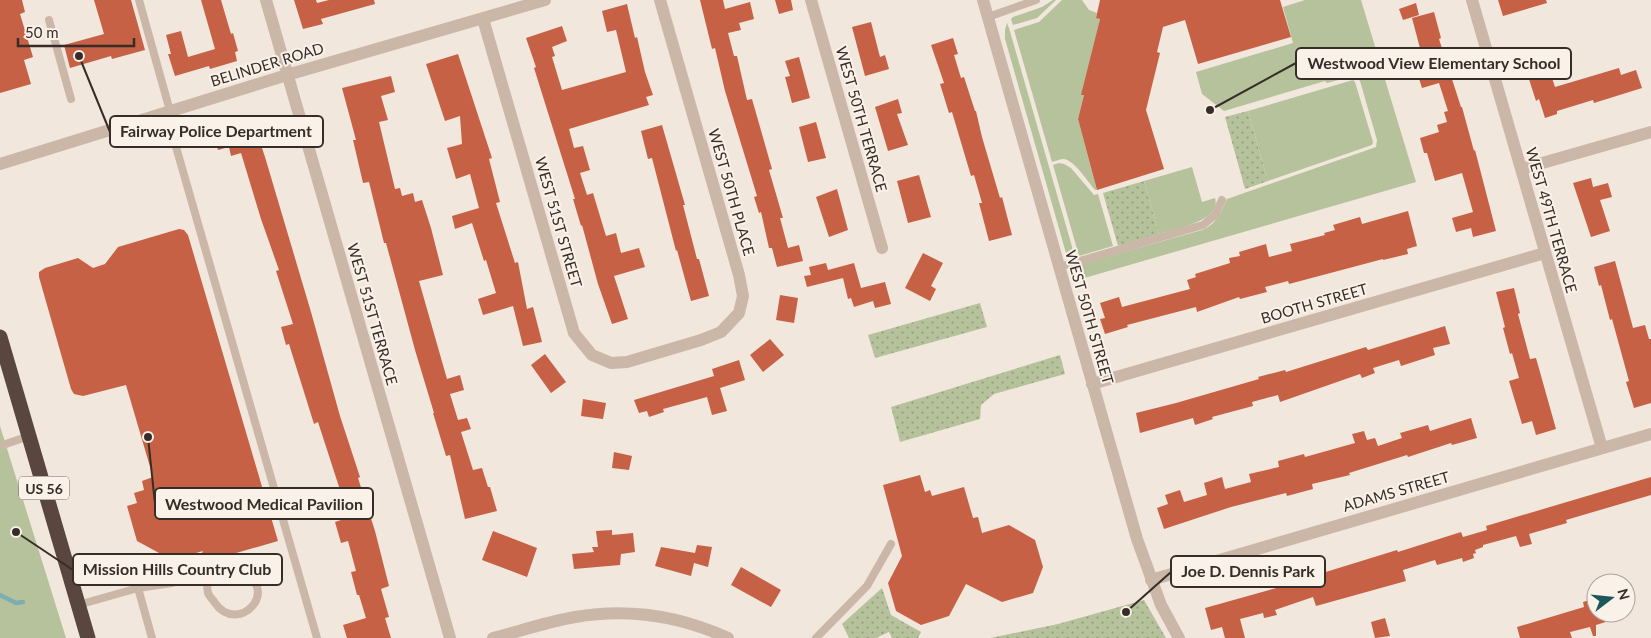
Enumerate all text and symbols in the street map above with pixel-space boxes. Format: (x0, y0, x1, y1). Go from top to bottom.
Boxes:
scale bar (18, 15, 134, 47)
text: 50 m (25, 23, 59, 41)
street label: BELINDER ROAD (208, 38, 326, 90)
street label: WEST 50TH TERRACE (833, 44, 891, 194)
callout: Westwood View Elementary School (1296, 48, 1571, 79)
text: Westwood View Elementary School (1307, 53, 1561, 72)
callout: Fairway Police Department (110, 116, 323, 147)
text: Fairway Police Department (120, 121, 312, 140)
street label: WEST 50TH PLACE (705, 126, 759, 258)
street label: WEST 49TH TERRACE (1523, 145, 1581, 295)
street label: WEST 51ST STREET (532, 155, 586, 289)
street label: WEST 51ST TERRACE (344, 241, 402, 387)
street label: WEST 50TH STREET (1062, 248, 1118, 386)
street label: BOOTH STREET (1259, 279, 1369, 327)
street label: ADAMS STREET (1341, 467, 1451, 515)
road number: US 56 (19, 476, 69, 499)
callout: Westwood Medical Pavilion (155, 488, 373, 519)
text: Westwood Medical Pavilion (165, 494, 363, 513)
callout: Mission Hills Country Club (73, 554, 282, 585)
callout: Joe D. Dennis Park (1171, 556, 1325, 587)
text: Mission Hills Country Club (83, 559, 271, 578)
text: Joe D. Dennis Park (1181, 561, 1315, 580)
north arrow (1586, 573, 1636, 623)
text: N (1614, 587, 1634, 602)

